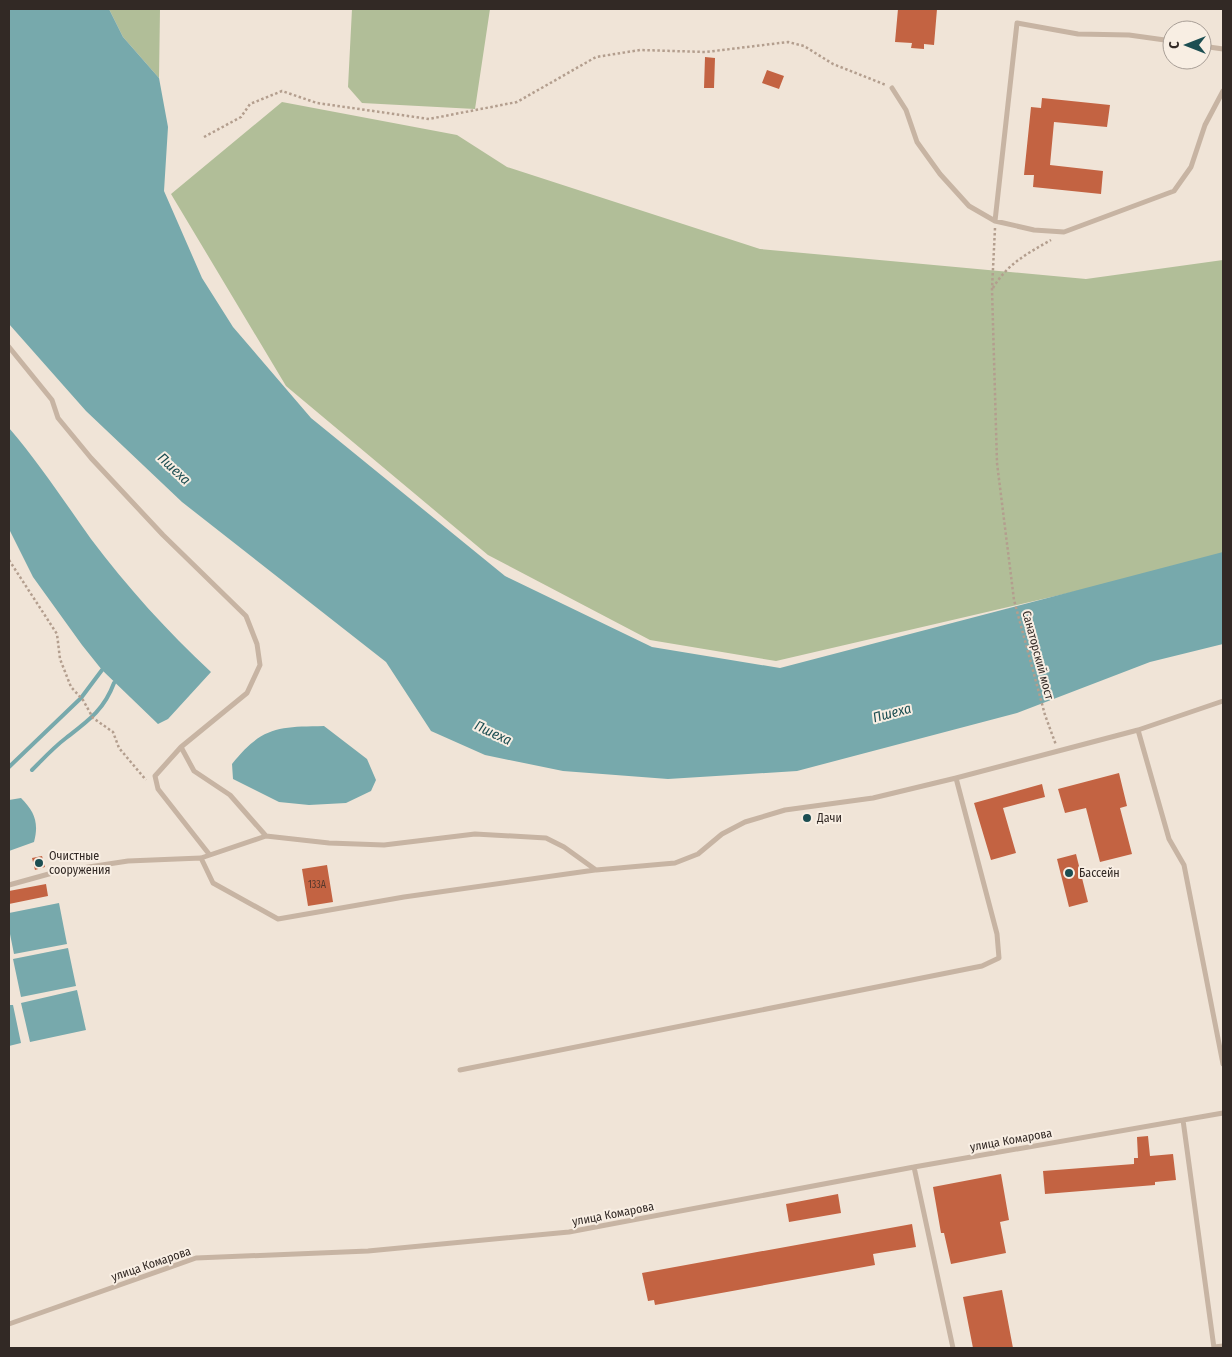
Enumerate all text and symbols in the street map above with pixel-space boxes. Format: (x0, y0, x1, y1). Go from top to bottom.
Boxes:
north arrow (1162, 20, 1212, 70)
text: С (1166, 41, 1183, 49)
water label: Пшеха (154, 450, 194, 488)
street label: Санаторский мост (1019, 609, 1057, 701)
water label: Пшеха (871, 700, 913, 726)
water label: Пшеха (472, 717, 514, 749)
place label: Дачи (816, 811, 842, 825)
marker: Дачи (801, 812, 813, 824)
place label: Очистные сооружения (49, 849, 111, 877)
marker: Очистные сооружения (33, 857, 45, 869)
place label: Бассейн (1079, 866, 1120, 880)
marker: Бассейн (1063, 867, 1075, 879)
house number: 133А (308, 879, 327, 891)
street label: улица Комарова (969, 1126, 1053, 1154)
street label: улица Комарова (571, 1199, 655, 1229)
street label: улица Комарова (109, 1244, 193, 1284)

